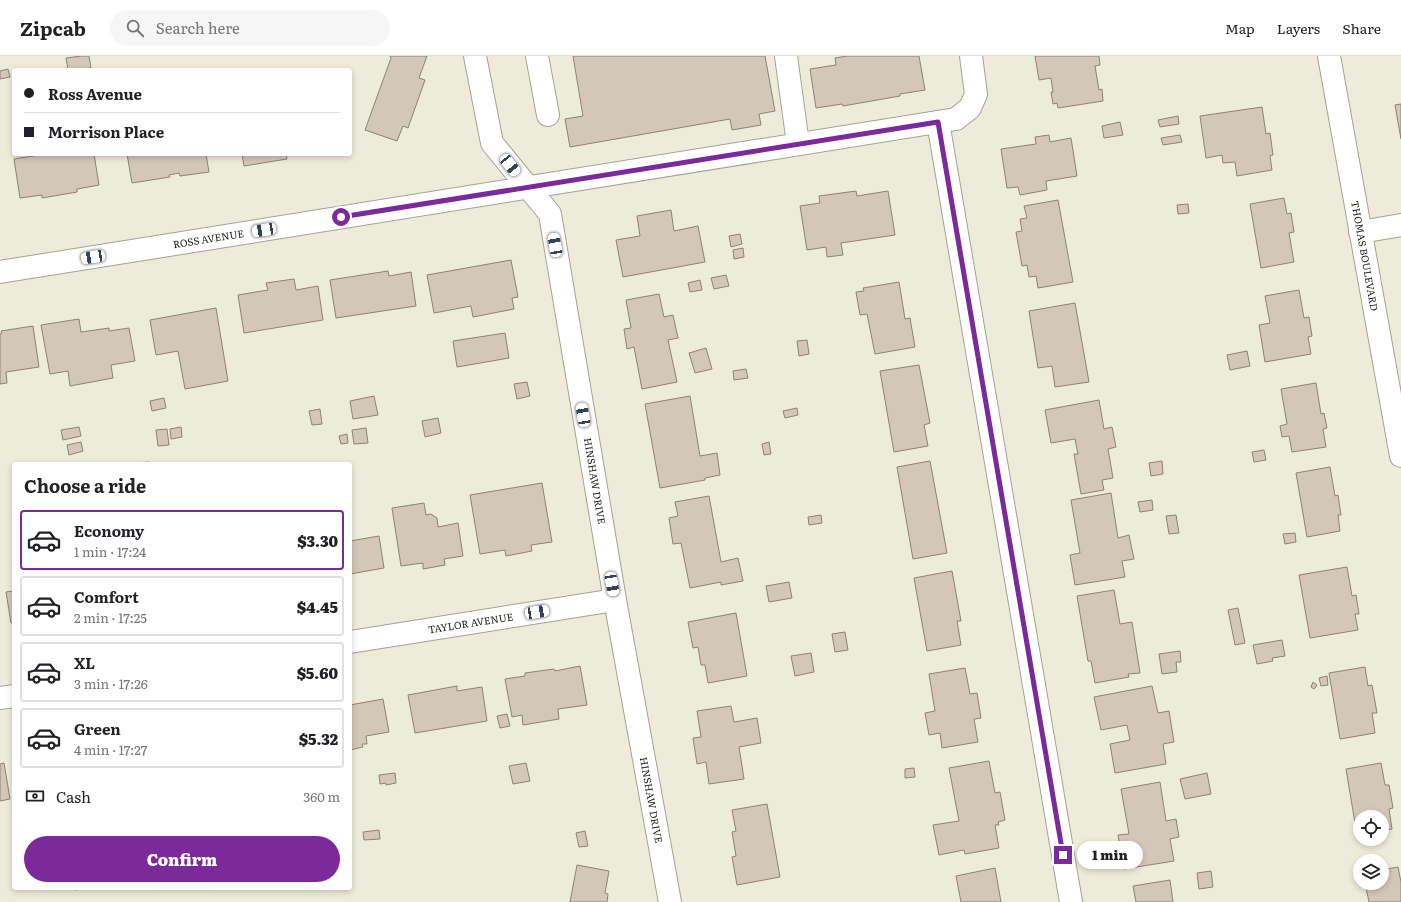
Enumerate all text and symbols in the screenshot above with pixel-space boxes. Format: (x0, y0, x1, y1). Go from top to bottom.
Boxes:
search box (110, 10, 390, 46)
text: Zipcab (20, 14, 86, 42)
text: Search here (156, 16, 240, 39)
icon: search (124, 17, 146, 39)
text: Map (1225, 18, 1255, 38)
text: Layers (1277, 18, 1320, 38)
text: Share (1342, 18, 1381, 38)
text: Ross Avenue (48, 82, 142, 105)
text: Morrison Place (48, 120, 164, 143)
car (498, 152, 522, 178)
street label: THOMAS BOULEVARD (1348, 199, 1383, 312)
route start (332, 208, 350, 226)
car (251, 222, 277, 238)
street label: ROSS AVENUE (172, 225, 245, 251)
car (547, 232, 563, 258)
car (80, 249, 106, 265)
car (575, 402, 591, 428)
street label: HINSHAW DRIVE (581, 437, 610, 525)
text: Choose a ride (24, 472, 146, 499)
text: Economy (74, 519, 144, 542)
icon: car (26, 522, 62, 558)
text: $3.30 (297, 529, 338, 552)
text: 1 min · 17:24 (74, 542, 146, 561)
car (604, 571, 620, 597)
text: Comfort (74, 585, 139, 608)
icon: car (26, 588, 62, 624)
text: $4.45 (297, 595, 338, 618)
car (524, 604, 550, 620)
text: 2 min · 17:25 (74, 608, 147, 627)
street label: TAYLOR AVENUE (427, 608, 514, 637)
text: XL (74, 651, 95, 674)
icon: car (26, 654, 62, 690)
text: $5.60 (297, 661, 338, 684)
text: 3 min · 17:26 (74, 674, 148, 693)
text: Green (74, 717, 121, 740)
icon: car (26, 720, 62, 756)
text: $5.32 (299, 727, 338, 750)
text: 4 min · 17:27 (74, 740, 147, 759)
street label: HINSHAW DRIVE (637, 756, 667, 844)
icon: cash (24, 785, 46, 807)
text: Cash (56, 785, 91, 808)
text: 360 m (303, 787, 340, 806)
map controls (1353, 810, 1389, 890)
button: locate (1353, 810, 1389, 846)
button: Confirm (24, 836, 340, 882)
callout: 1 min (1077, 841, 1143, 869)
text: 1 min (1092, 845, 1128, 864)
route end (1054, 846, 1072, 864)
button: layers (1353, 854, 1389, 890)

